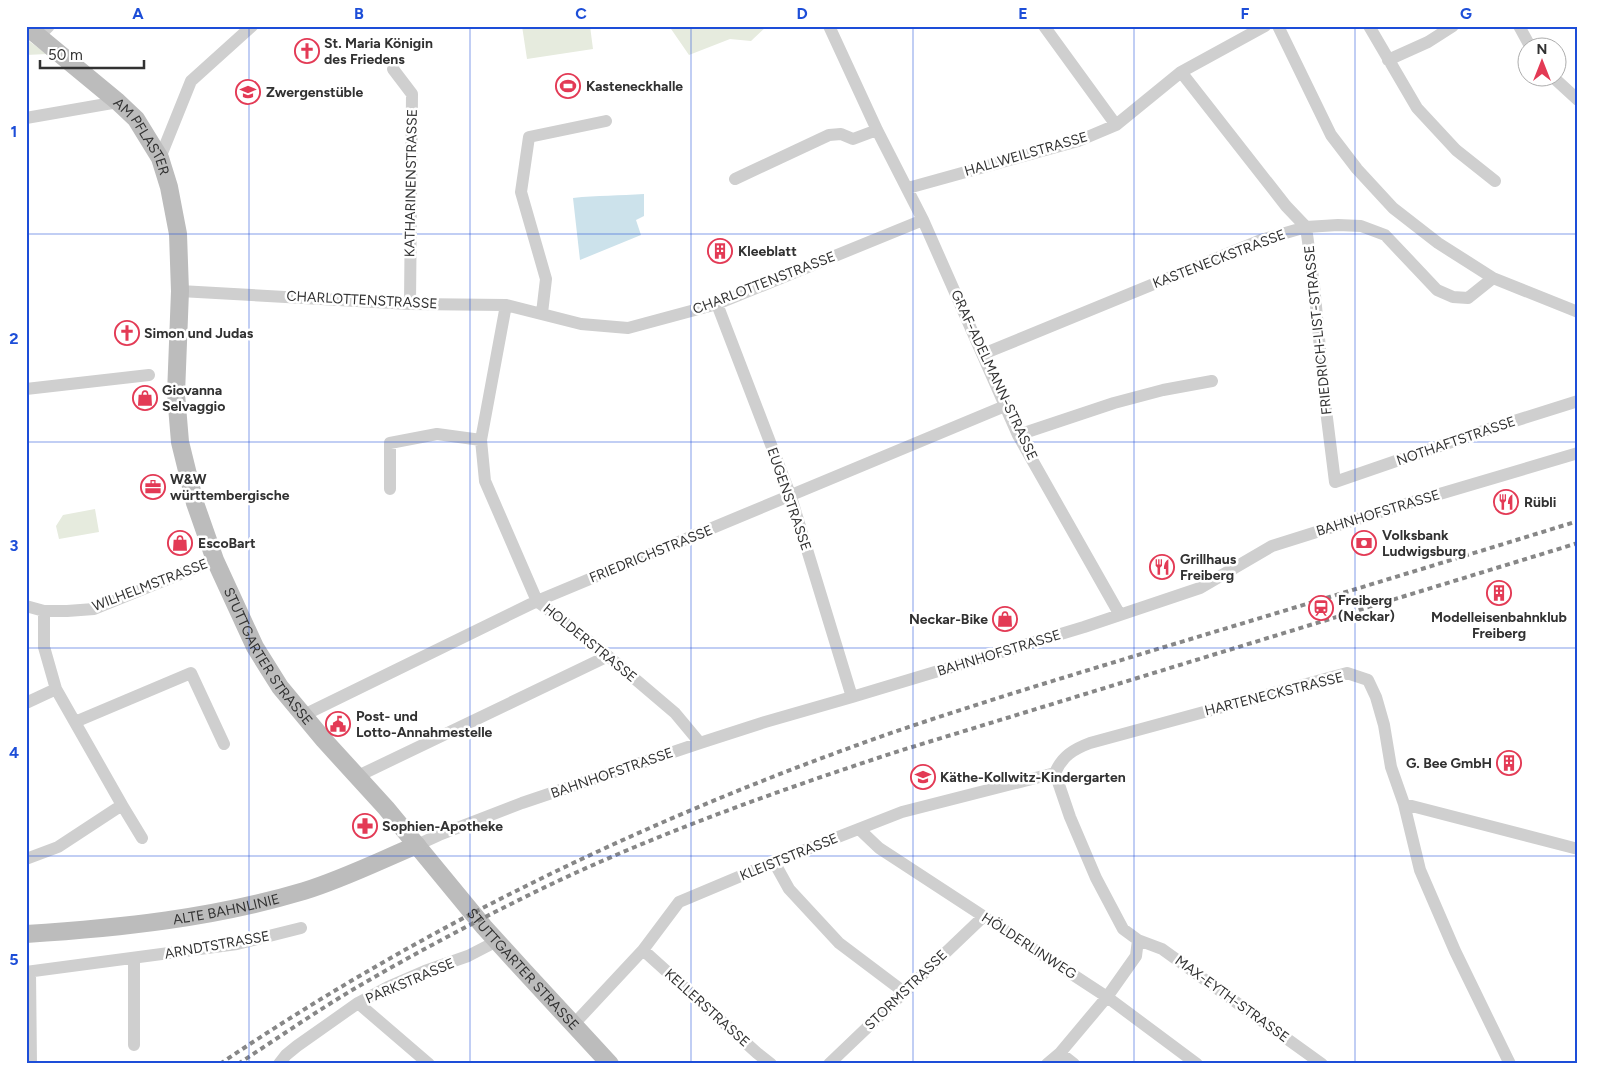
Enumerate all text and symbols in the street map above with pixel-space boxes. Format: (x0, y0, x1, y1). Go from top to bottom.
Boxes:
text: A (132, 4, 144, 23)
text: B (354, 4, 364, 23)
text: C (575, 4, 587, 23)
text: D (796, 4, 808, 23)
text: E (1018, 4, 1028, 23)
text: F (1241, 4, 1250, 23)
text: G (1460, 4, 1472, 23)
place label: St. Maria Königin des Friedens (324, 35, 433, 68)
scale bar (40, 38, 144, 70)
church icon: St. Maria Königin des Friedens (294, 38, 320, 64)
north arrow (1516, 38, 1566, 88)
text: N (1537, 41, 1547, 58)
text: 50 m (48, 46, 83, 64)
sports icon: Kasteneckhalle (555, 73, 581, 99)
place label: Kasteneckhalle (586, 78, 683, 95)
school or university icon: Zwergenstüble (235, 79, 261, 105)
place label: Zwergenstüble (266, 84, 363, 101)
street label: AM PFLASTER (110, 94, 173, 177)
street label: KATHARINENSTRASSE (401, 109, 421, 257)
text: 1 (11, 122, 17, 141)
street label: HALLWEILSTRASSE (962, 128, 1090, 180)
street label: KASTENECKSTRASSE (1150, 226, 1288, 292)
building icon: Kleeblatt (707, 238, 733, 264)
place label: Kleeblatt (738, 243, 797, 260)
street label: FRIEDRICH-LIST-STRASSE (1301, 244, 1335, 416)
street label: CHARLOTTENSTRASSE (690, 248, 838, 318)
street label: GRAF-ADELMANN-STRASSE (947, 287, 1041, 463)
street label: CHARLOTTENSTRASSE (286, 288, 438, 312)
church icon: Simon und Judas (114, 320, 140, 346)
place label: Simon und Judas (144, 325, 254, 342)
text: 2 (9, 329, 19, 348)
place label: Giovanna Selvaggio (162, 382, 225, 415)
shop icon: Giovanna Selvaggio (132, 385, 158, 411)
street label: NOTHAFTSTRASSE (1394, 413, 1518, 469)
street label: EUGENSTRASSE (763, 445, 815, 553)
place label: W&W württembergische (170, 471, 290, 504)
office icon: W&W württembergische (140, 474, 166, 500)
street label: BAHNHOFSTRASSE (1314, 486, 1442, 540)
restaurant icon: Rübli (1493, 489, 1519, 515)
place label: Rübli (1524, 494, 1556, 511)
street label: FRIEDRICHSTRASSE (587, 522, 715, 586)
place label: Volksbank Ludwigsburg (1382, 527, 1466, 560)
shop icon: EscoBart (167, 530, 193, 556)
bank icon: Volksbank Ludwigsburg (1351, 530, 1377, 556)
place label: EscoBart (198, 535, 256, 552)
text: 3 (10, 536, 19, 555)
place label: Grillhaus Freiberg (1180, 551, 1237, 584)
restaurant icon: Grillhaus Freiberg (1149, 554, 1175, 580)
street label: WILHELMSTRASSE (90, 555, 210, 615)
building icon: Modelleisenbahnklub Freiberg (1486, 580, 1512, 606)
street label: STUTTGARTER STRASSE (220, 585, 316, 728)
place label: Freiberg (Neckar) (1338, 592, 1395, 625)
station icon: Freiberg (Neckar) (1308, 595, 1334, 621)
street label: HOLDERSTRASSE (540, 600, 640, 686)
shop icon: Neckar-Bike (992, 606, 1018, 632)
place label: Modelleisenbahnklub Freiberg (1431, 609, 1567, 642)
place label: Neckar-Bike (909, 611, 988, 628)
street label: BAHNHOFSTRASSE (935, 626, 1063, 680)
street label: HARTENECKSTRASSE (1203, 669, 1345, 719)
place label: Post- und Lotto-Annahmestelle (356, 708, 493, 741)
public building icon: Post- und Lotto-Annahmestelle (325, 711, 351, 737)
text: 4 (9, 743, 19, 762)
street label: BAHNHOFSTRASSE (549, 744, 675, 802)
building icon: G. Bee GmbH (1496, 750, 1522, 776)
place label: G. Bee GmbH (1406, 755, 1492, 772)
school or university icon: Käthe-Kollwitz-Kindergarten (910, 764, 936, 790)
place label: Käthe-Kollwitz-Kindergarten (940, 769, 1126, 786)
pharmacy icon: Sophien-Apotheke (352, 813, 378, 839)
place label: Sophien-Apotheke (382, 818, 503, 835)
street label: KLEISTSTRASSE (737, 830, 841, 884)
street label: ALTE BAHNLINIE (172, 890, 281, 928)
street label: STUTTGARTER STRASSE (463, 905, 583, 1034)
street label: HÖLDERLINWEG (978, 909, 1080, 983)
street label: ARNDTSTRASSE (163, 927, 271, 963)
street label: STORMSTRASSE (861, 946, 951, 1034)
text: 5 (9, 950, 19, 969)
street label: MAX-EYTH-STRASSE (1172, 952, 1292, 1046)
street label: PARKSTRASSE (363, 955, 457, 1007)
street label: KELLERSTRASSE (661, 965, 753, 1051)

